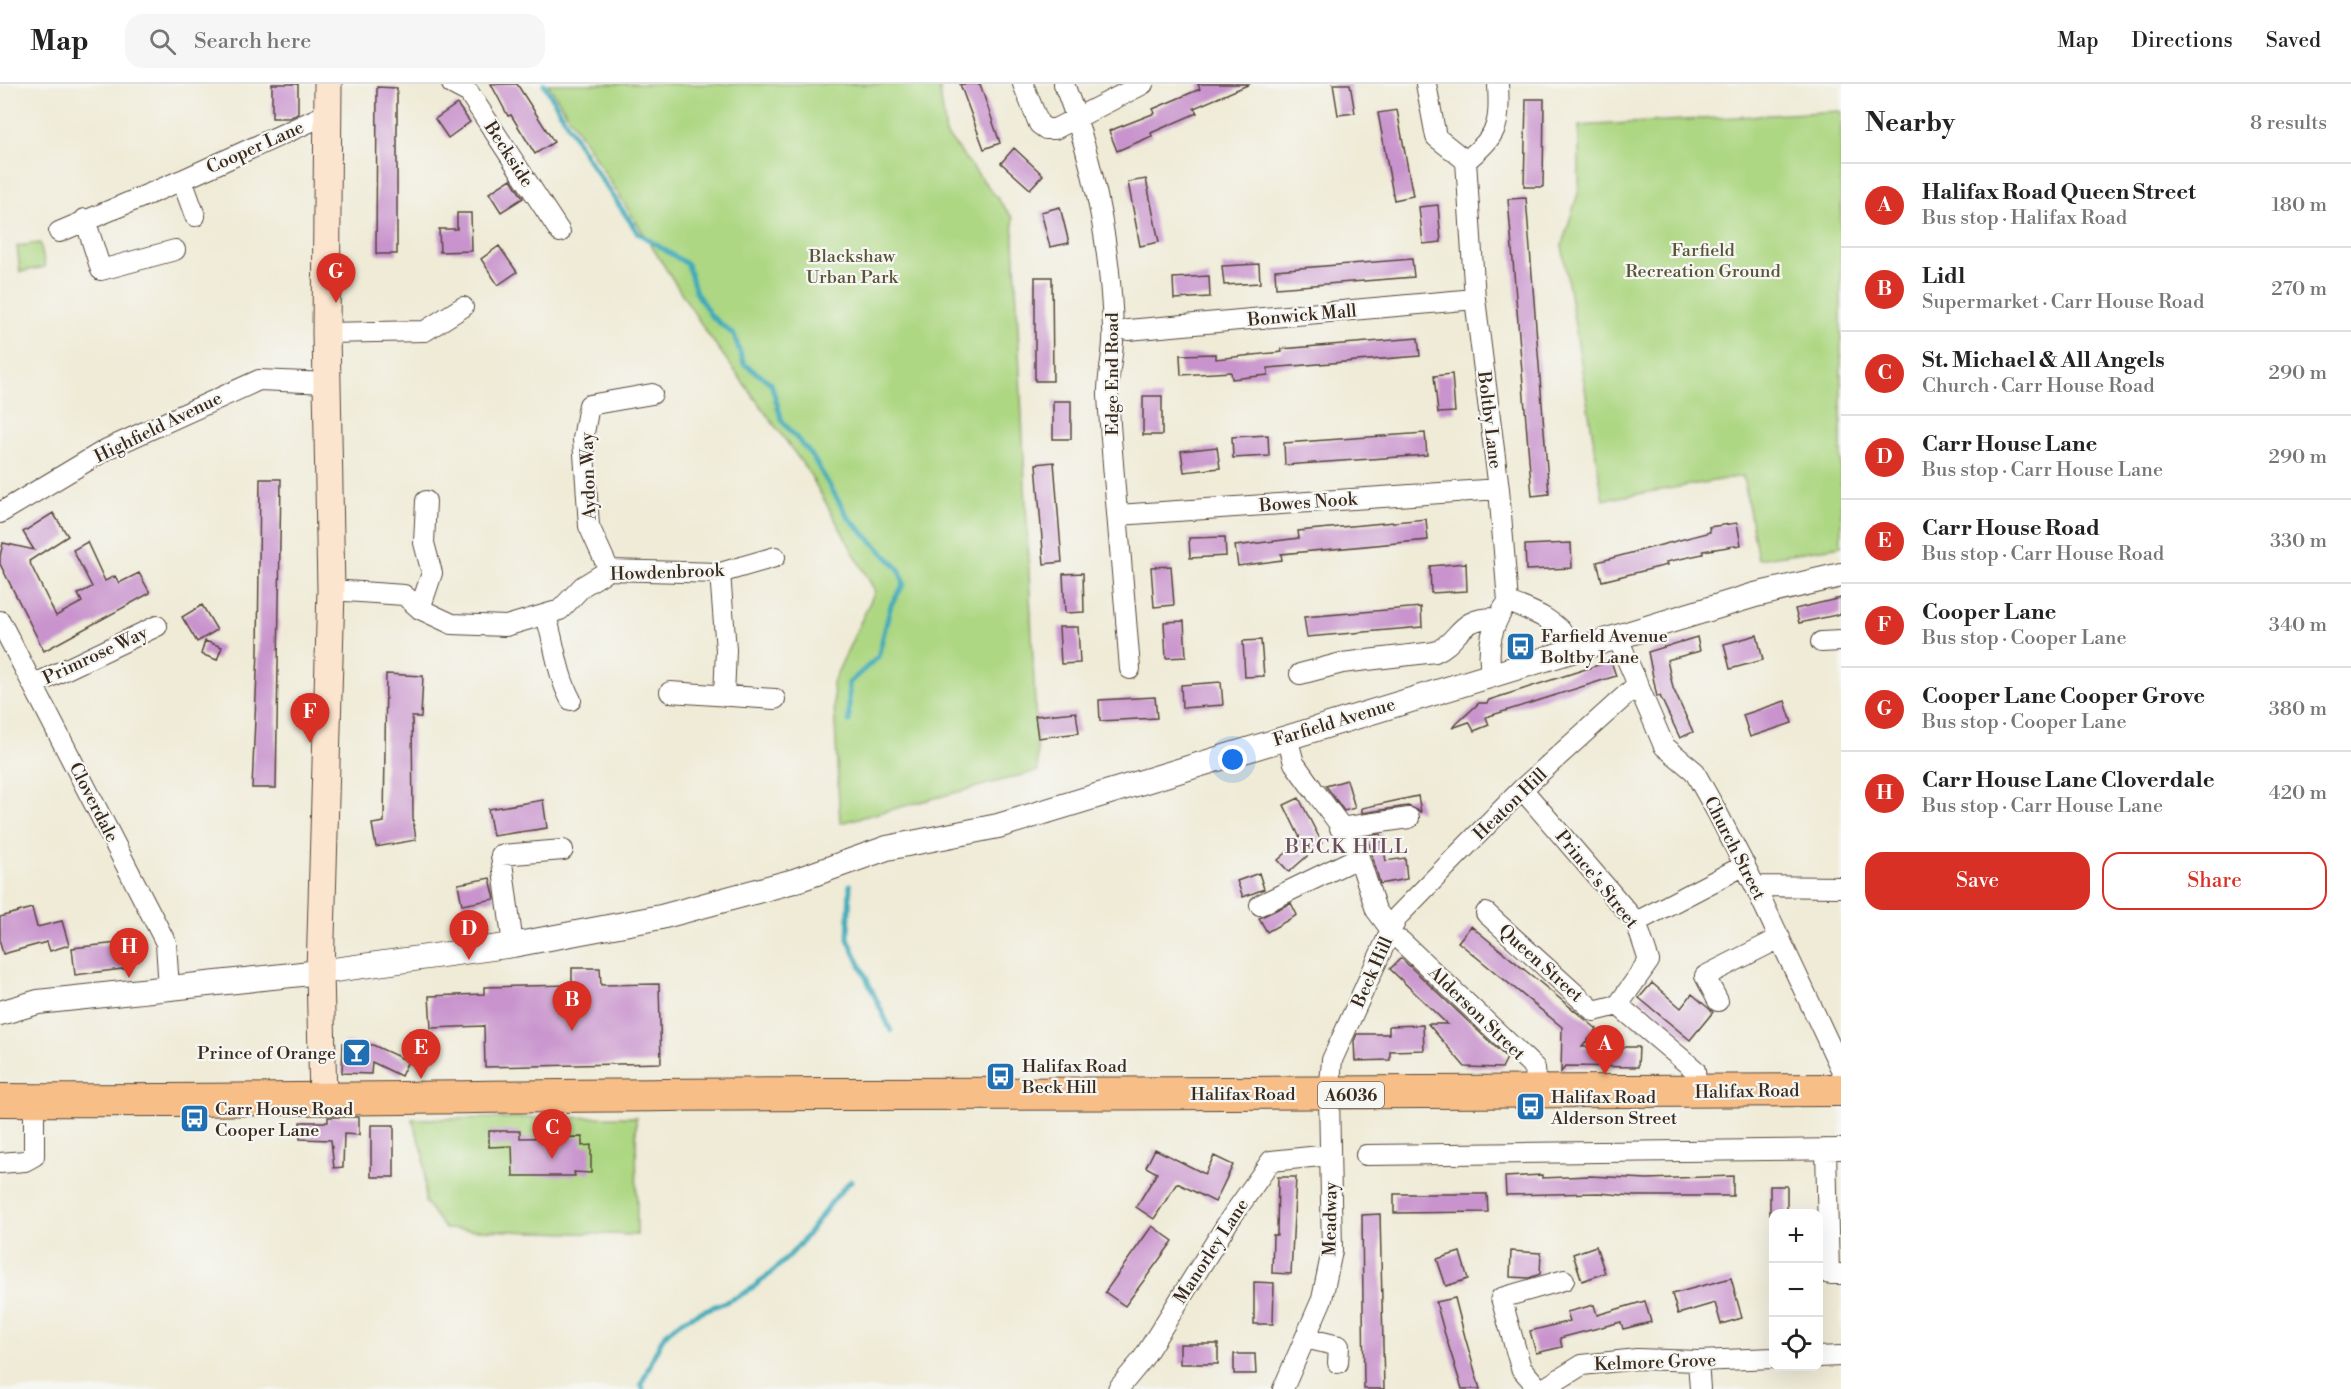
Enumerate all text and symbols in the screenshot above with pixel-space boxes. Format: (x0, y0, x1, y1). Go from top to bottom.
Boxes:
search box (125, 14, 545, 68)
text: Map (30, 24, 89, 59)
icon: search (146, 25, 179, 58)
text: Search here (194, 28, 311, 55)
text: Map (2057, 28, 2099, 54)
text: Directions (2132, 28, 2233, 54)
text: Saved (2266, 28, 2321, 54)
text: Nearby (1865, 107, 1955, 139)
text: 8 results (2250, 111, 2327, 136)
street label: Cooper Lane (203, 116, 308, 179)
street label: Beckside (478, 116, 538, 192)
text: Halifax Road Queen Street (1922, 179, 2196, 206)
text: A (1877, 193, 1892, 218)
text: 180 m (2272, 193, 2327, 218)
text: Bus stop · Halifax Road (1922, 206, 2127, 231)
park label: Farfield Recreation Ground (1625, 239, 1781, 283)
park label: Blackshaw Urban Park (806, 245, 899, 289)
pin: G (316, 254, 356, 303)
text: Lidl (1922, 263, 1965, 290)
text: B (1877, 277, 1892, 302)
text: 270 m (2271, 277, 2327, 302)
text: Supermarket · Carr House Road (1922, 290, 2204, 315)
street label: Bonwick Mall (1245, 299, 1358, 332)
street label: Edge End Road (1101, 312, 1124, 436)
text: St. Michael & All Angels (1922, 347, 2165, 374)
text: C (1877, 361, 1892, 386)
text: 290 m (2269, 361, 2327, 386)
street label: Boltby Lane (1472, 369, 1507, 470)
text: Church · Carr House Road (1922, 374, 2155, 399)
street label: Highfield Avenue (91, 387, 226, 468)
text: Carr House Lane (1922, 431, 2097, 458)
street label: Aydon Way (575, 432, 602, 521)
text: D (1877, 445, 1892, 470)
text: 290 m (2269, 445, 2327, 470)
text: Bus stop · Carr House Lane (1922, 458, 2163, 483)
street label: Bowes Nook (1257, 487, 1359, 517)
text: Carr House Road (1922, 515, 2100, 542)
text: E (1878, 529, 1891, 554)
text: 330 m (2270, 529, 2327, 554)
text: Bus stop · Carr House Road (1922, 542, 2164, 567)
street label: Howdenbrook (610, 559, 726, 586)
text: Cooper Lane (1922, 599, 2056, 626)
text: F (1877, 613, 1892, 638)
text: 340 m (2269, 613, 2327, 638)
street label: Primrose Way (39, 621, 152, 690)
place label: Farfield Avenue Boltby Lane (1540, 625, 1668, 669)
text: Bus stop · Cooper Lane (1922, 626, 2126, 651)
bus stop icon: Farfield Avenue Boltby Lane (1504, 630, 1536, 662)
text: Cooper Lane Cooper Grove (1922, 683, 2205, 710)
street label: Farfield Avenue (1270, 693, 1398, 752)
pin: F (290, 694, 330, 743)
text: G (1877, 697, 1892, 722)
text: 380 m (2269, 697, 2327, 722)
text: Bus stop · Cooper Lane (1922, 710, 2126, 735)
your location (1218, 745, 1247, 774)
street label: Cloverdale (64, 758, 123, 846)
street label: Heaton Hill (1468, 763, 1553, 845)
text: Carr House Lane Cloverdale (1922, 767, 2215, 794)
text: H (1876, 781, 1893, 806)
text: 420 m (2269, 781, 2327, 806)
street label: Church Street (1699, 793, 1771, 904)
text: Bus stop · Carr House Lane (1922, 794, 2163, 819)
street label: Prince's Street (1550, 826, 1644, 934)
district label: BECK HILL (1284, 835, 1409, 860)
button: Save (1865, 852, 2090, 910)
button: Share (2102, 852, 2327, 910)
pin: D (450, 910, 488, 960)
street label: Queen Street (1494, 919, 1588, 1008)
pin: H (110, 928, 148, 978)
street label: Beck Hill (1346, 933, 1398, 1012)
street label: Alderson Street (1423, 961, 1530, 1066)
pin: B (552, 982, 592, 1031)
pin: A (1586, 1026, 1624, 1075)
pin: E (402, 1030, 440, 1079)
bar icon: Prince of Orange (341, 1037, 373, 1069)
place label: Prince of Orange (197, 1042, 336, 1065)
place label: Halifax Road Beck Hill (1021, 1055, 1128, 1099)
bus stop icon: Halifax Road Beck Hill (985, 1060, 1017, 1092)
street label: Halifax Road (1694, 1079, 1800, 1104)
road number: A6036 (1318, 1082, 1384, 1108)
street label: Halifax Road (1191, 1083, 1296, 1106)
place label: Halifax Road Alderson Street (1550, 1086, 1678, 1130)
bus stop icon: Halifax Road Alderson Street (1514, 1091, 1546, 1123)
place label: Carr House Road Cooper Lane (215, 1098, 354, 1142)
bus stop icon: Carr House Road Cooper Lane (178, 1103, 210, 1135)
pin: C (532, 1110, 572, 1159)
street label: Meadway (1318, 1181, 1343, 1257)
street label: Manorley Lane (1169, 1194, 1254, 1308)
map controls (1769, 1209, 1823, 1371)
button: + (1769, 1209, 1823, 1263)
button: − (1769, 1263, 1823, 1317)
button: locate (1769, 1317, 1823, 1371)
street label: Kelmore Grove (1594, 1349, 1716, 1376)

